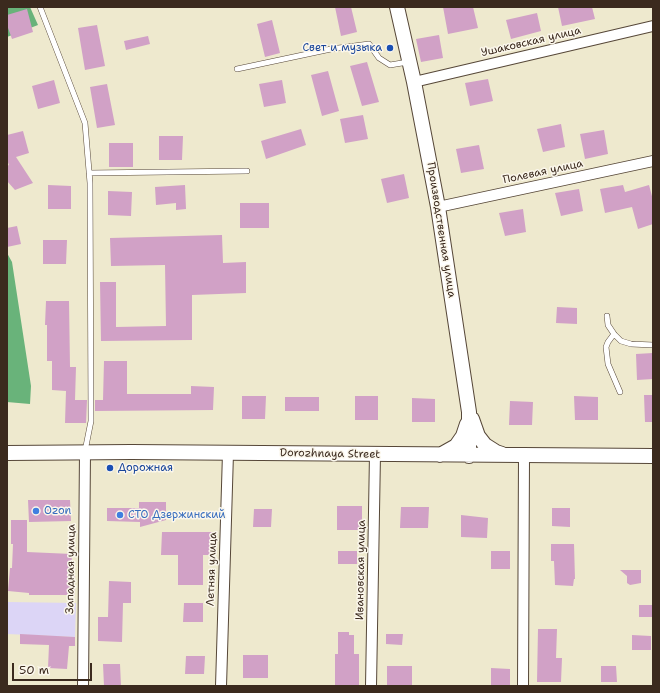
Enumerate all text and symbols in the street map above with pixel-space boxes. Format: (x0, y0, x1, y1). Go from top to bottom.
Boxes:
street label: Ушаковская улица (480, 24, 582, 60)
place label: Свет и музыка (303, 41, 382, 55)
marker: Свет и музыка (385, 43, 395, 53)
street label: Полевая улица (502, 157, 584, 187)
street label: Производственная улица (424, 161, 458, 299)
street label: Dorozhnaya Street (280, 447, 380, 461)
place label: Дорожная (118, 461, 173, 475)
marker: Дорожная (105, 463, 115, 473)
place label: Ozon (44, 504, 71, 518)
marker: Ozon (31, 506, 41, 516)
place label: СТО Дзержинский (128, 508, 225, 522)
marker: СТО Дзержинский (115, 510, 125, 520)
street label: Ивановская улица (354, 520, 368, 620)
street label: Западная улица (64, 524, 78, 614)
street label: Летняя улица (204, 532, 220, 606)
scale bar (14, 655, 94, 681)
text: 50 m (19, 662, 49, 678)

